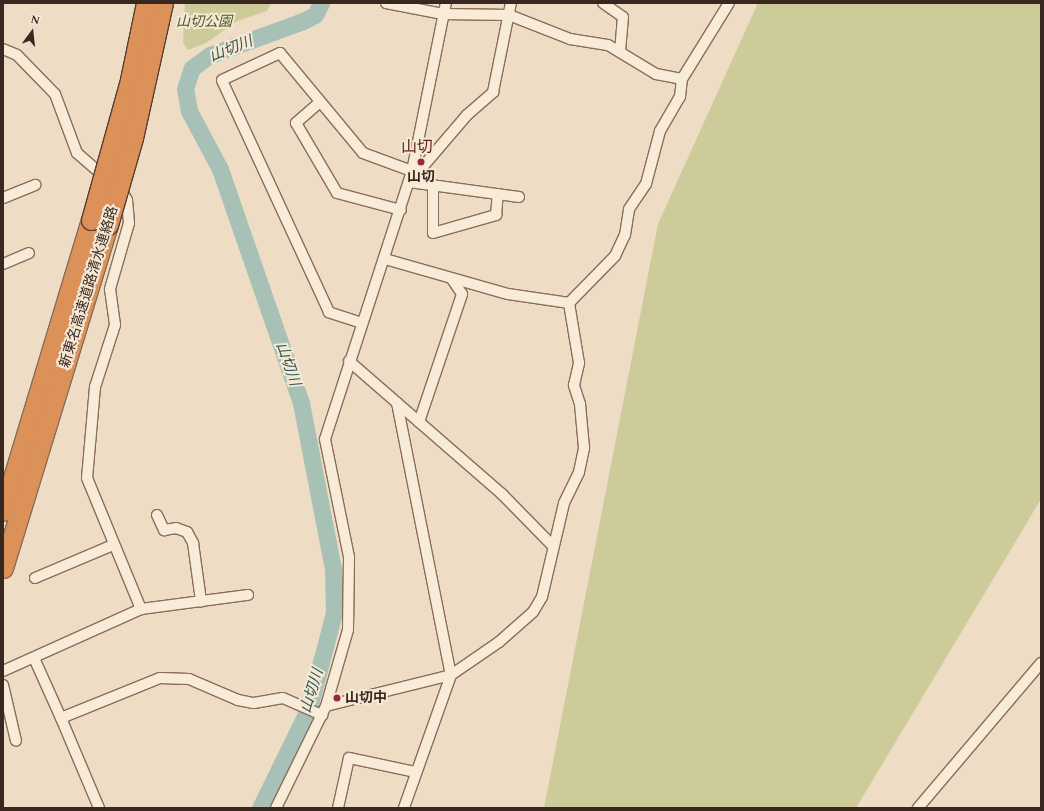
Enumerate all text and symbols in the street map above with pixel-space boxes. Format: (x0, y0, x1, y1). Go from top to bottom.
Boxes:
text: N (29, 11, 42, 29)
north arrow (12, 12, 52, 52)
park label: 山切公園 (176, 14, 232, 30)
water label: 山切川 (207, 32, 255, 66)
district label: 山切 (401, 137, 433, 157)
marker: 山切 (416, 157, 426, 167)
place label: 山切 (407, 169, 435, 185)
street label: 新東名高速道路清水連絡路 (56, 204, 122, 370)
water label: 山切川 (272, 340, 304, 388)
water label: 山切川 (297, 667, 327, 715)
place label: 山切中 (345, 690, 387, 706)
marker: 山切中 (332, 693, 342, 703)

